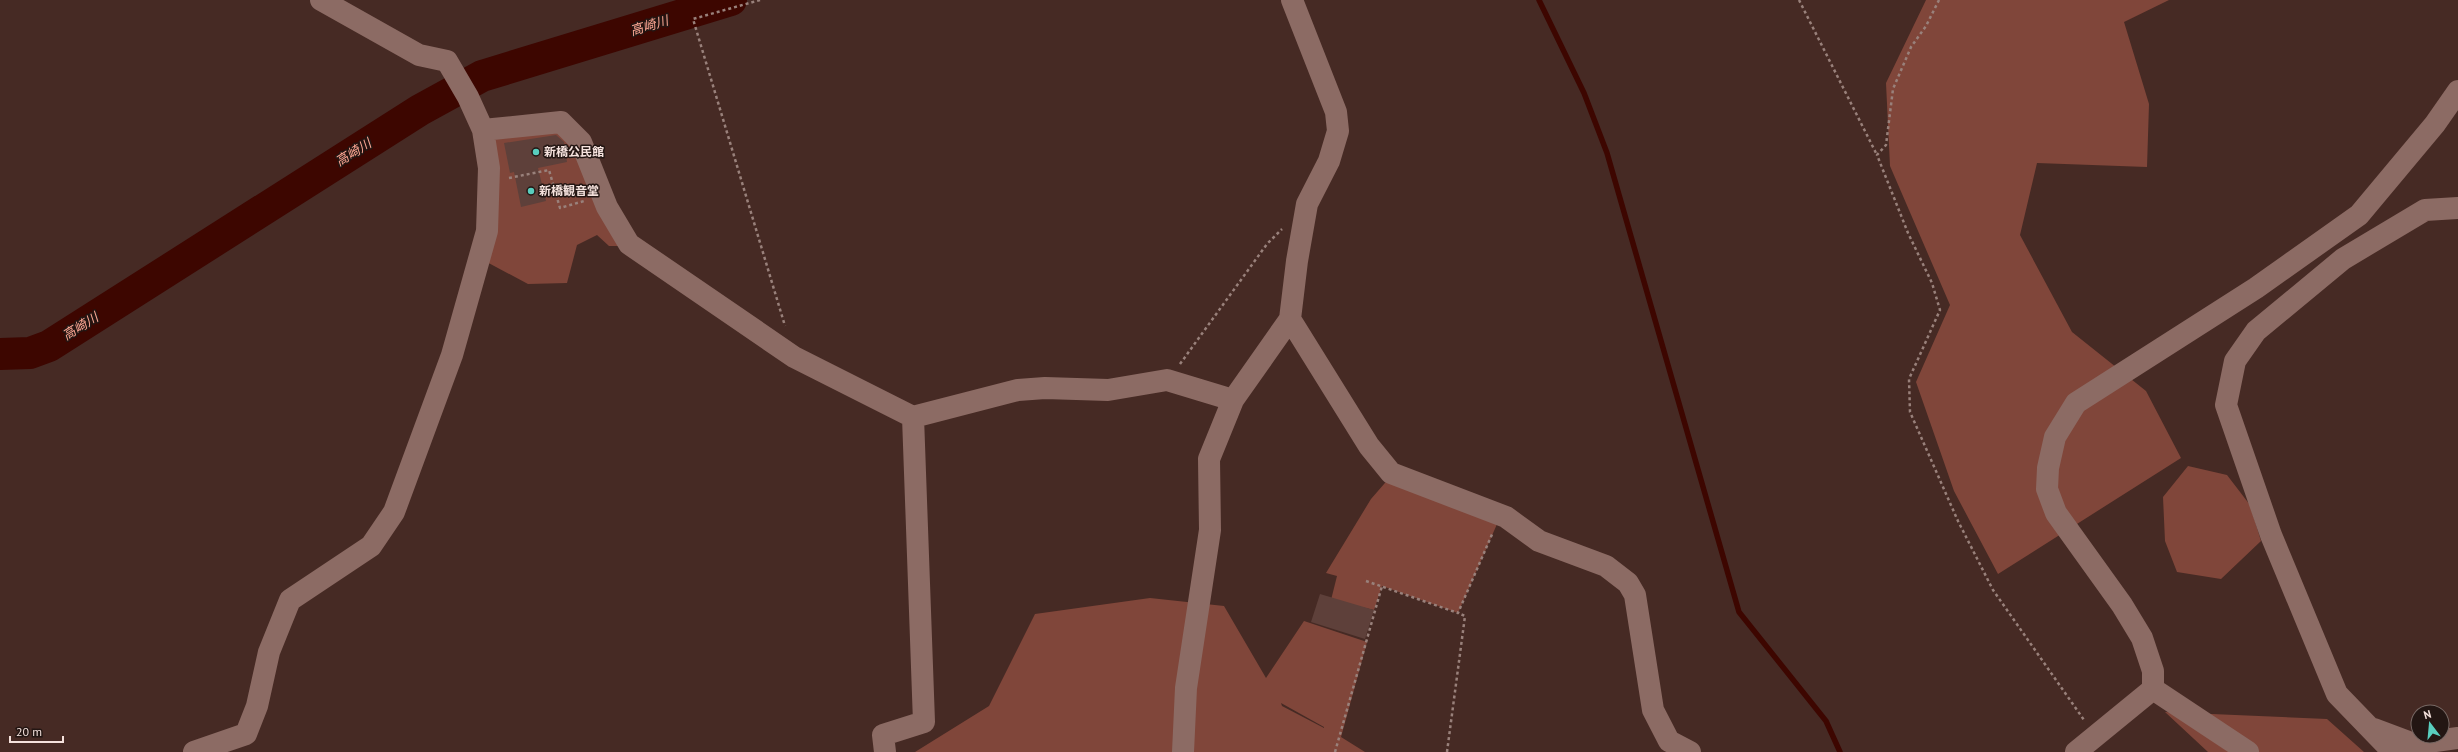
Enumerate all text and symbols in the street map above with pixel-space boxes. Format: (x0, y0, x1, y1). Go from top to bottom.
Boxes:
water label: 高崎川 (628, 11, 672, 39)
water label: 高崎川 (332, 134, 376, 170)
place label: 新橋公民館 (544, 144, 604, 159)
marker: 新橋公民館 (531, 147, 541, 157)
place label: 新橋観音堂 (539, 183, 599, 198)
marker: 新橋観音堂 (526, 186, 536, 196)
water label: 高崎川 (59, 308, 103, 344)
north arrow (2410, 704, 2450, 744)
text: N (2422, 707, 2433, 722)
scale bar (10, 718, 63, 744)
text: 20 m (16, 724, 42, 739)

